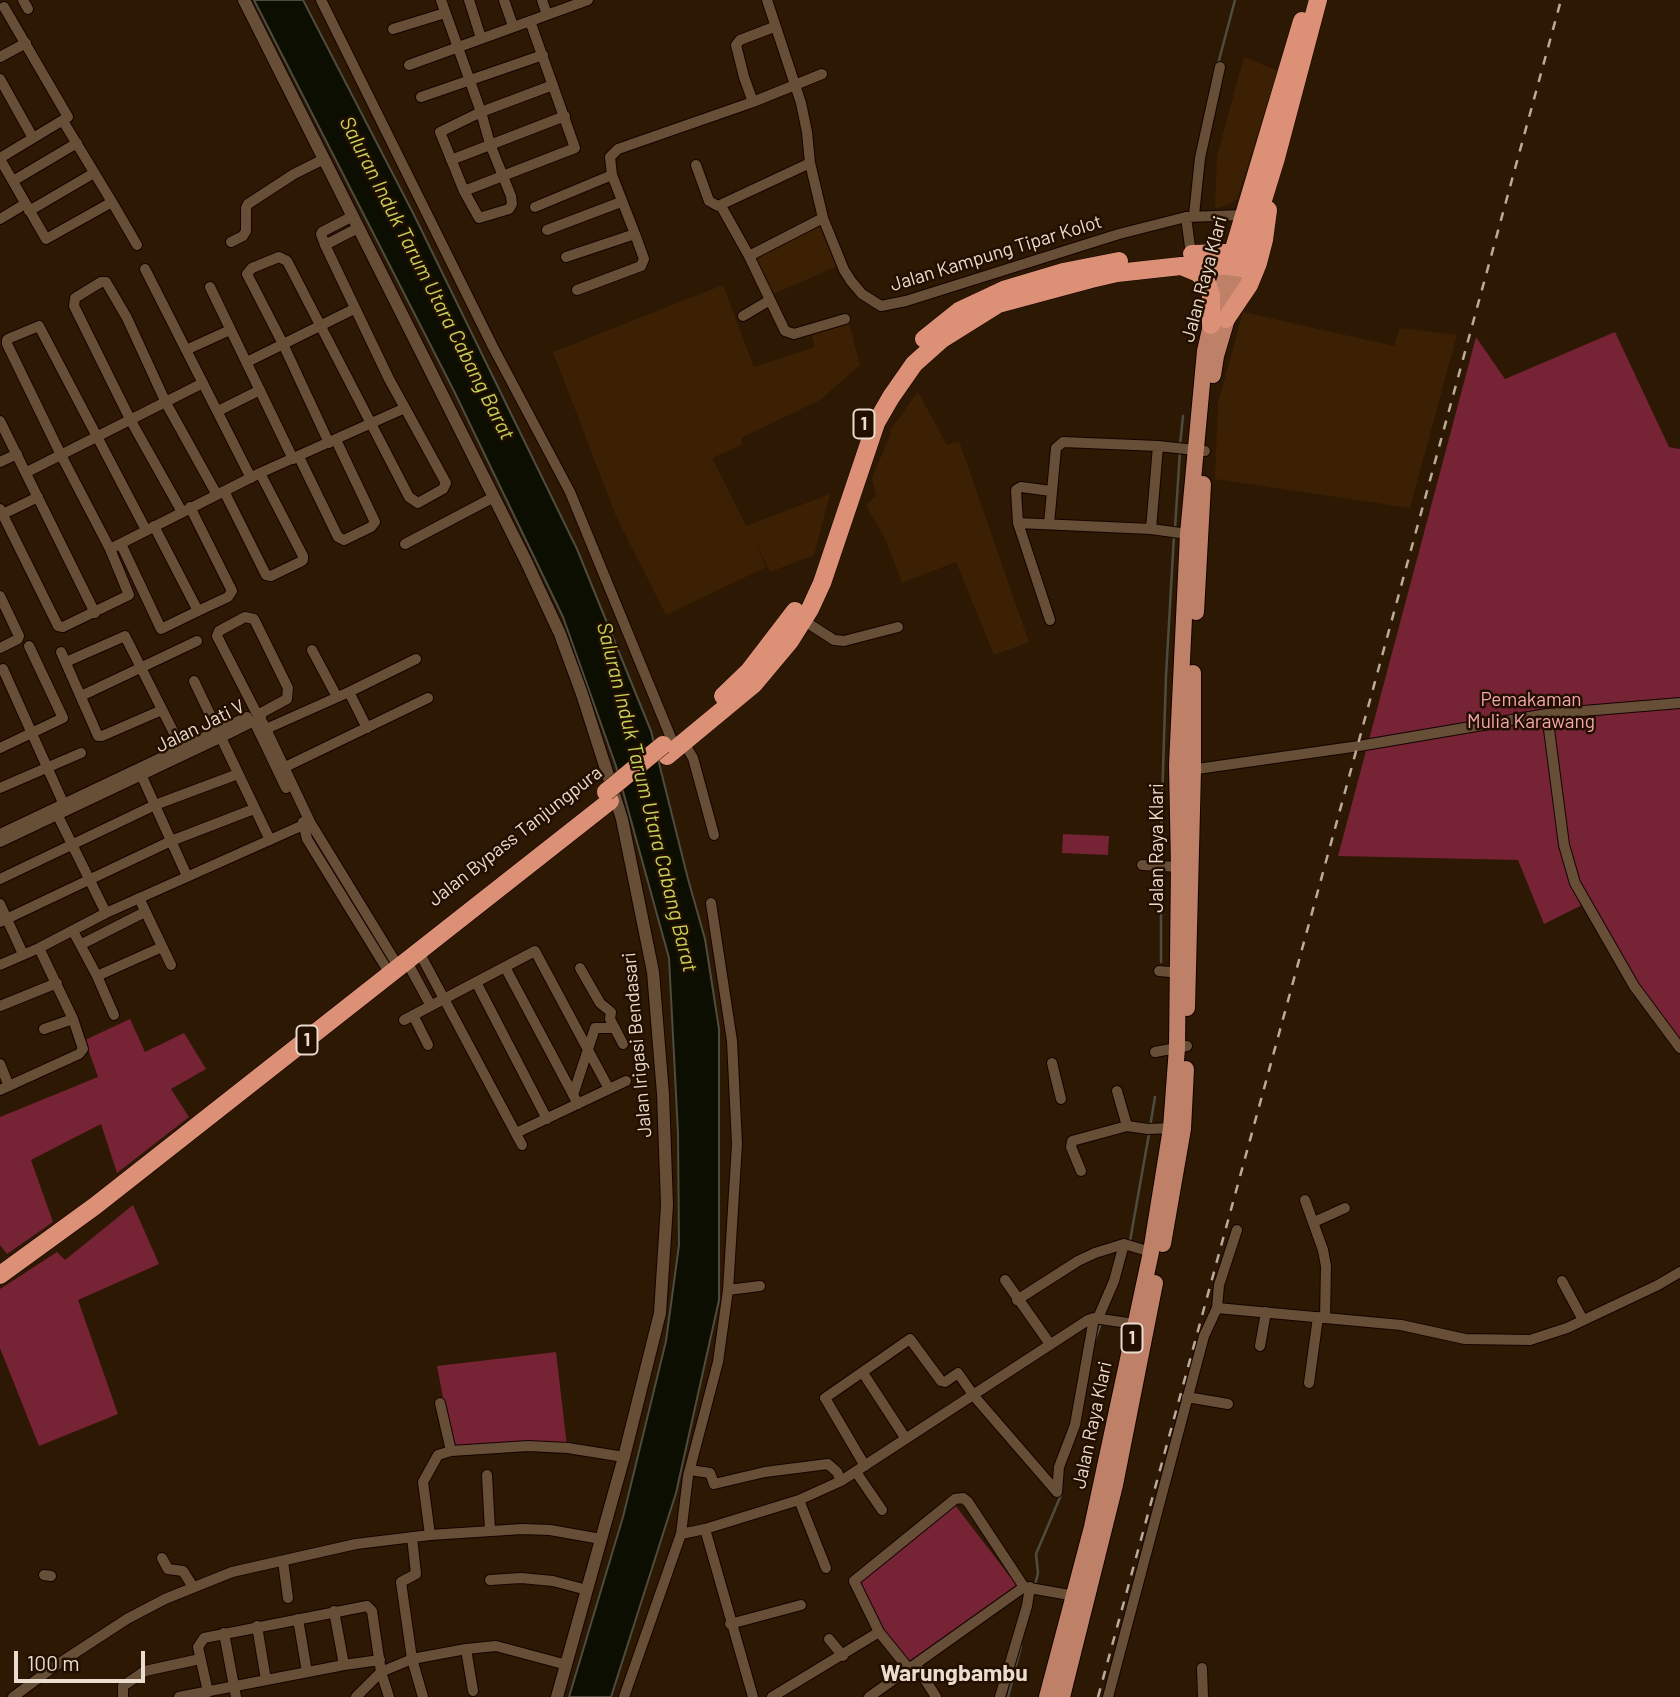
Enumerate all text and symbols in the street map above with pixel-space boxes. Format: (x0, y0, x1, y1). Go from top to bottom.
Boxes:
water label: Saluran Induk Tarum Utara Cabang Barat (334, 112, 520, 444)
street label: Jalan Kampung Tipar Kolot (887, 210, 1105, 296)
street label: Jalan Raya Klari (1176, 213, 1232, 345)
road number: 1 (854, 410, 874, 438)
water label: Saluran Induk Tarum Utara Cabang Barat (591, 619, 703, 975)
park label: Pemakaman Mulia Karawang (1467, 689, 1595, 733)
street label: Jalan Jati V (152, 695, 248, 757)
street label: Jalan Bypass Tanjungpura (424, 761, 606, 911)
street label: Jalan Raya Klari (1146, 783, 1168, 913)
street label: Jalan Irigasi Bendasari (618, 951, 656, 1139)
road number: 1 (296, 1026, 318, 1055)
road number: 1 (1122, 1324, 1142, 1352)
street label: Jalan Raya Klari (1067, 1359, 1117, 1491)
scale bar (18, 1638, 149, 1682)
text: 100 m (27, 1650, 80, 1675)
district label: Warungbambu (880, 1659, 1028, 1687)

